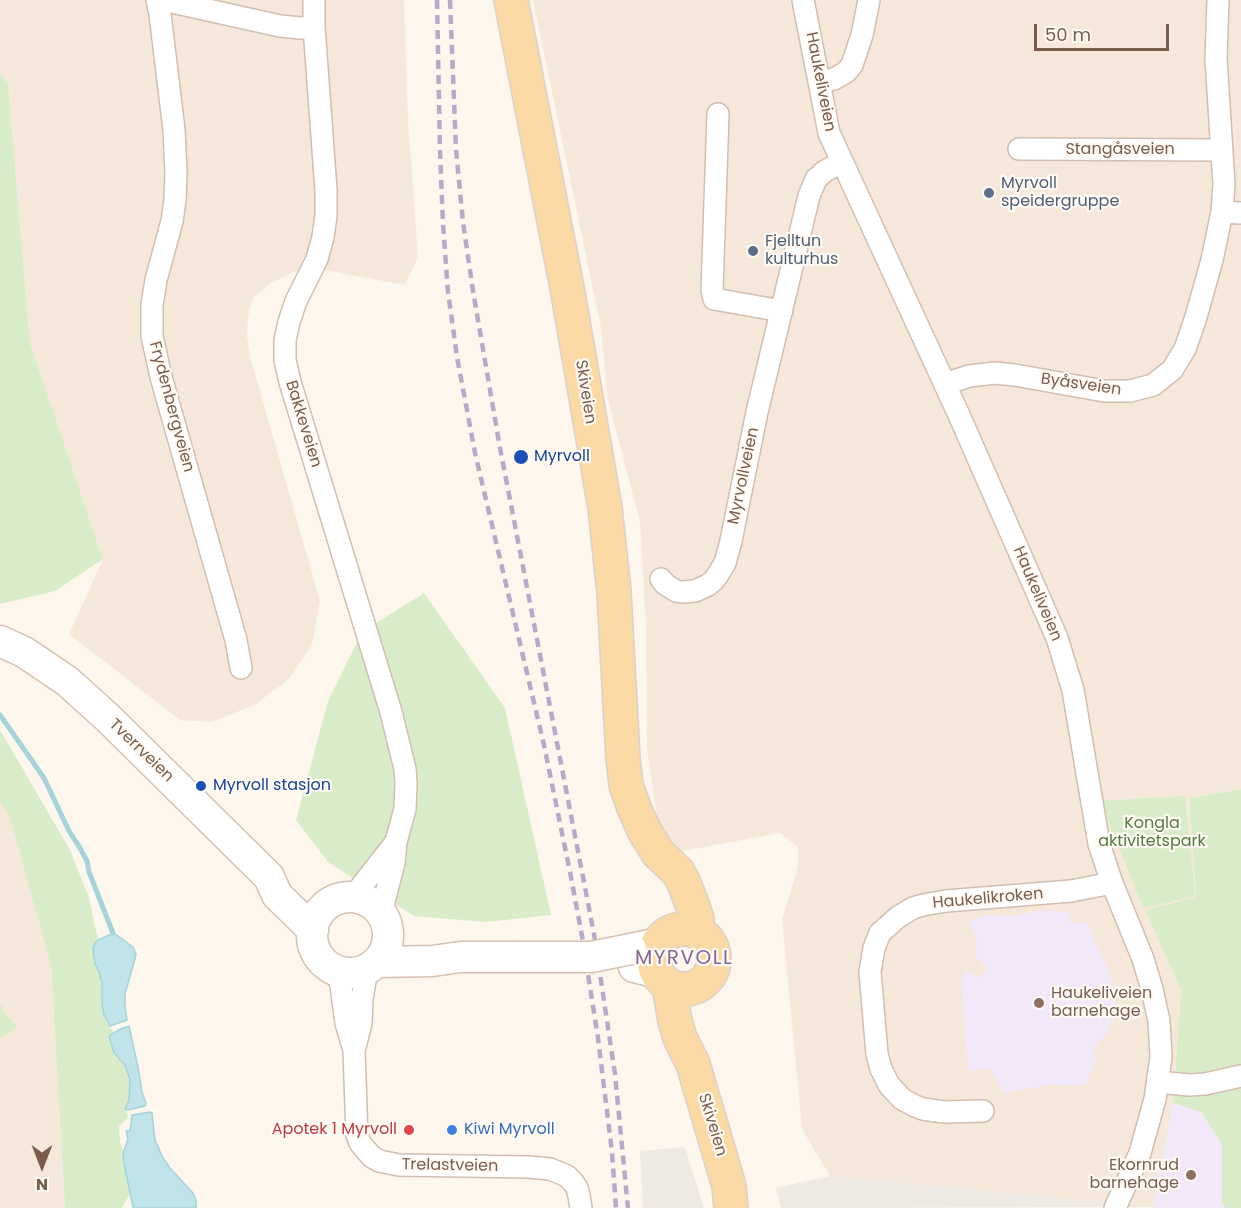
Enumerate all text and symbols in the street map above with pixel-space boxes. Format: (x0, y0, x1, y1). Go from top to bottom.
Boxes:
scale bar (1037, 12, 1172, 50)
text: 50 m (1045, 22, 1091, 47)
street label: Haukeliveien (801, 31, 839, 133)
street label: Stangåsveien (1065, 140, 1175, 160)
place label: Myrvoll speidergruppe (1001, 174, 1119, 212)
marker: Myrvoll speidergruppe (982, 186, 996, 200)
place label: Fjelltun kulturhus (765, 232, 838, 270)
marker: Fjelltun kulturhus (746, 244, 760, 258)
street label: Frydenbergveien (144, 340, 198, 474)
street label: Skiveien (570, 359, 600, 425)
street label: Byåsveien (1040, 370, 1122, 400)
street label: Bakkeveien (281, 378, 325, 470)
street label: Myrvollveien (724, 426, 764, 526)
place label: Myrvoll (534, 447, 590, 467)
marker: Myrvoll (512, 448, 530, 466)
street label: Haukeliveien (1008, 544, 1066, 644)
street label: Tverrveien (105, 715, 177, 787)
place label: Myrvoll stasjon (213, 776, 331, 796)
marker: Myrvoll stasjon (194, 779, 208, 793)
park label: Kongla aktivitetspark (1098, 814, 1206, 852)
street label: Haukelikroken (932, 885, 1044, 913)
district label: MYRVOLL (635, 947, 733, 971)
place label: Haukeliveien barnehage (1051, 984, 1152, 1022)
marker: Haukeliveien barnehage (1032, 996, 1046, 1010)
street label: Skiveien (693, 1091, 731, 1159)
place label: Apotek 1 Myrvoll (272, 1120, 397, 1140)
place label: Kiwi Myrvoll (464, 1120, 555, 1140)
marker: Apotek 1 Myrvoll (402, 1123, 416, 1137)
marker: Kiwi Myrvoll (445, 1123, 459, 1137)
north arrow (12, 1136, 72, 1196)
street label: Trelastveien (402, 1156, 498, 1176)
place label: Ekornrud barnehage (1089, 1156, 1179, 1194)
marker: Ekornrud barnehage (1184, 1168, 1198, 1182)
text: N (36, 1173, 48, 1196)

